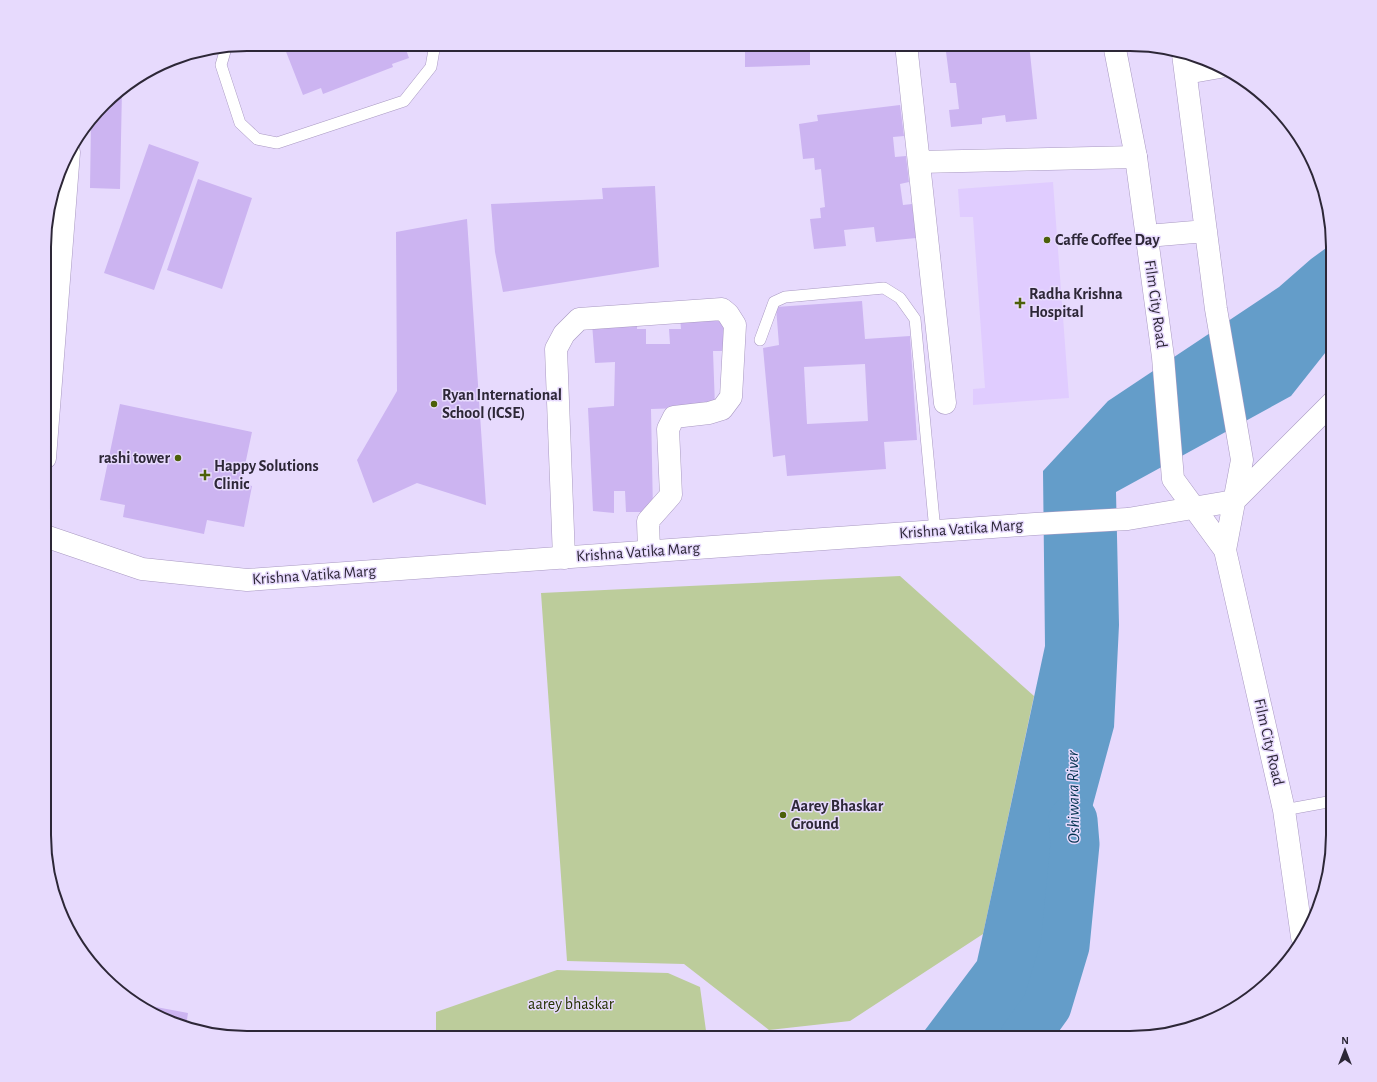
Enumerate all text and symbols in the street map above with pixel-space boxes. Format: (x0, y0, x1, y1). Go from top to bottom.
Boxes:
place label: Caffe Coffee Day (1055, 232, 1160, 249)
marker: Caffe Coffee Day (1042, 235, 1052, 245)
street label: Film City Road (1141, 259, 1170, 349)
place label: Radha Krishna Hospital (1029, 286, 1123, 320)
marker: Radha Krishna Hospital (1014, 297, 1026, 309)
place label: Ryan International School (ICSE) (442, 387, 562, 421)
marker: Ryan International School (ICSE) (429, 399, 439, 409)
place label: rashi tower (99, 450, 170, 466)
marker: rashi tower (173, 453, 183, 463)
place label: Happy Solutions Clinic (214, 458, 319, 492)
marker: Happy Solutions Clinic (199, 469, 211, 481)
street label: Krishna Vatika Marg (898, 517, 1024, 541)
street label: Krishna Vatika Marg (575, 540, 701, 564)
street label: Krishna Vatika Marg (251, 563, 377, 587)
street label: Film City Road (1250, 697, 1287, 787)
water label: Oshiwara River (1064, 750, 1082, 844)
place label: Aarey Bhaskar Ground (791, 798, 884, 832)
marker: Aarey Bhaskar Ground (778, 810, 788, 820)
park label: aarey bhaskar (528, 996, 615, 1013)
north arrow (1325, 1030, 1365, 1070)
text: N (1341, 1035, 1349, 1046)

